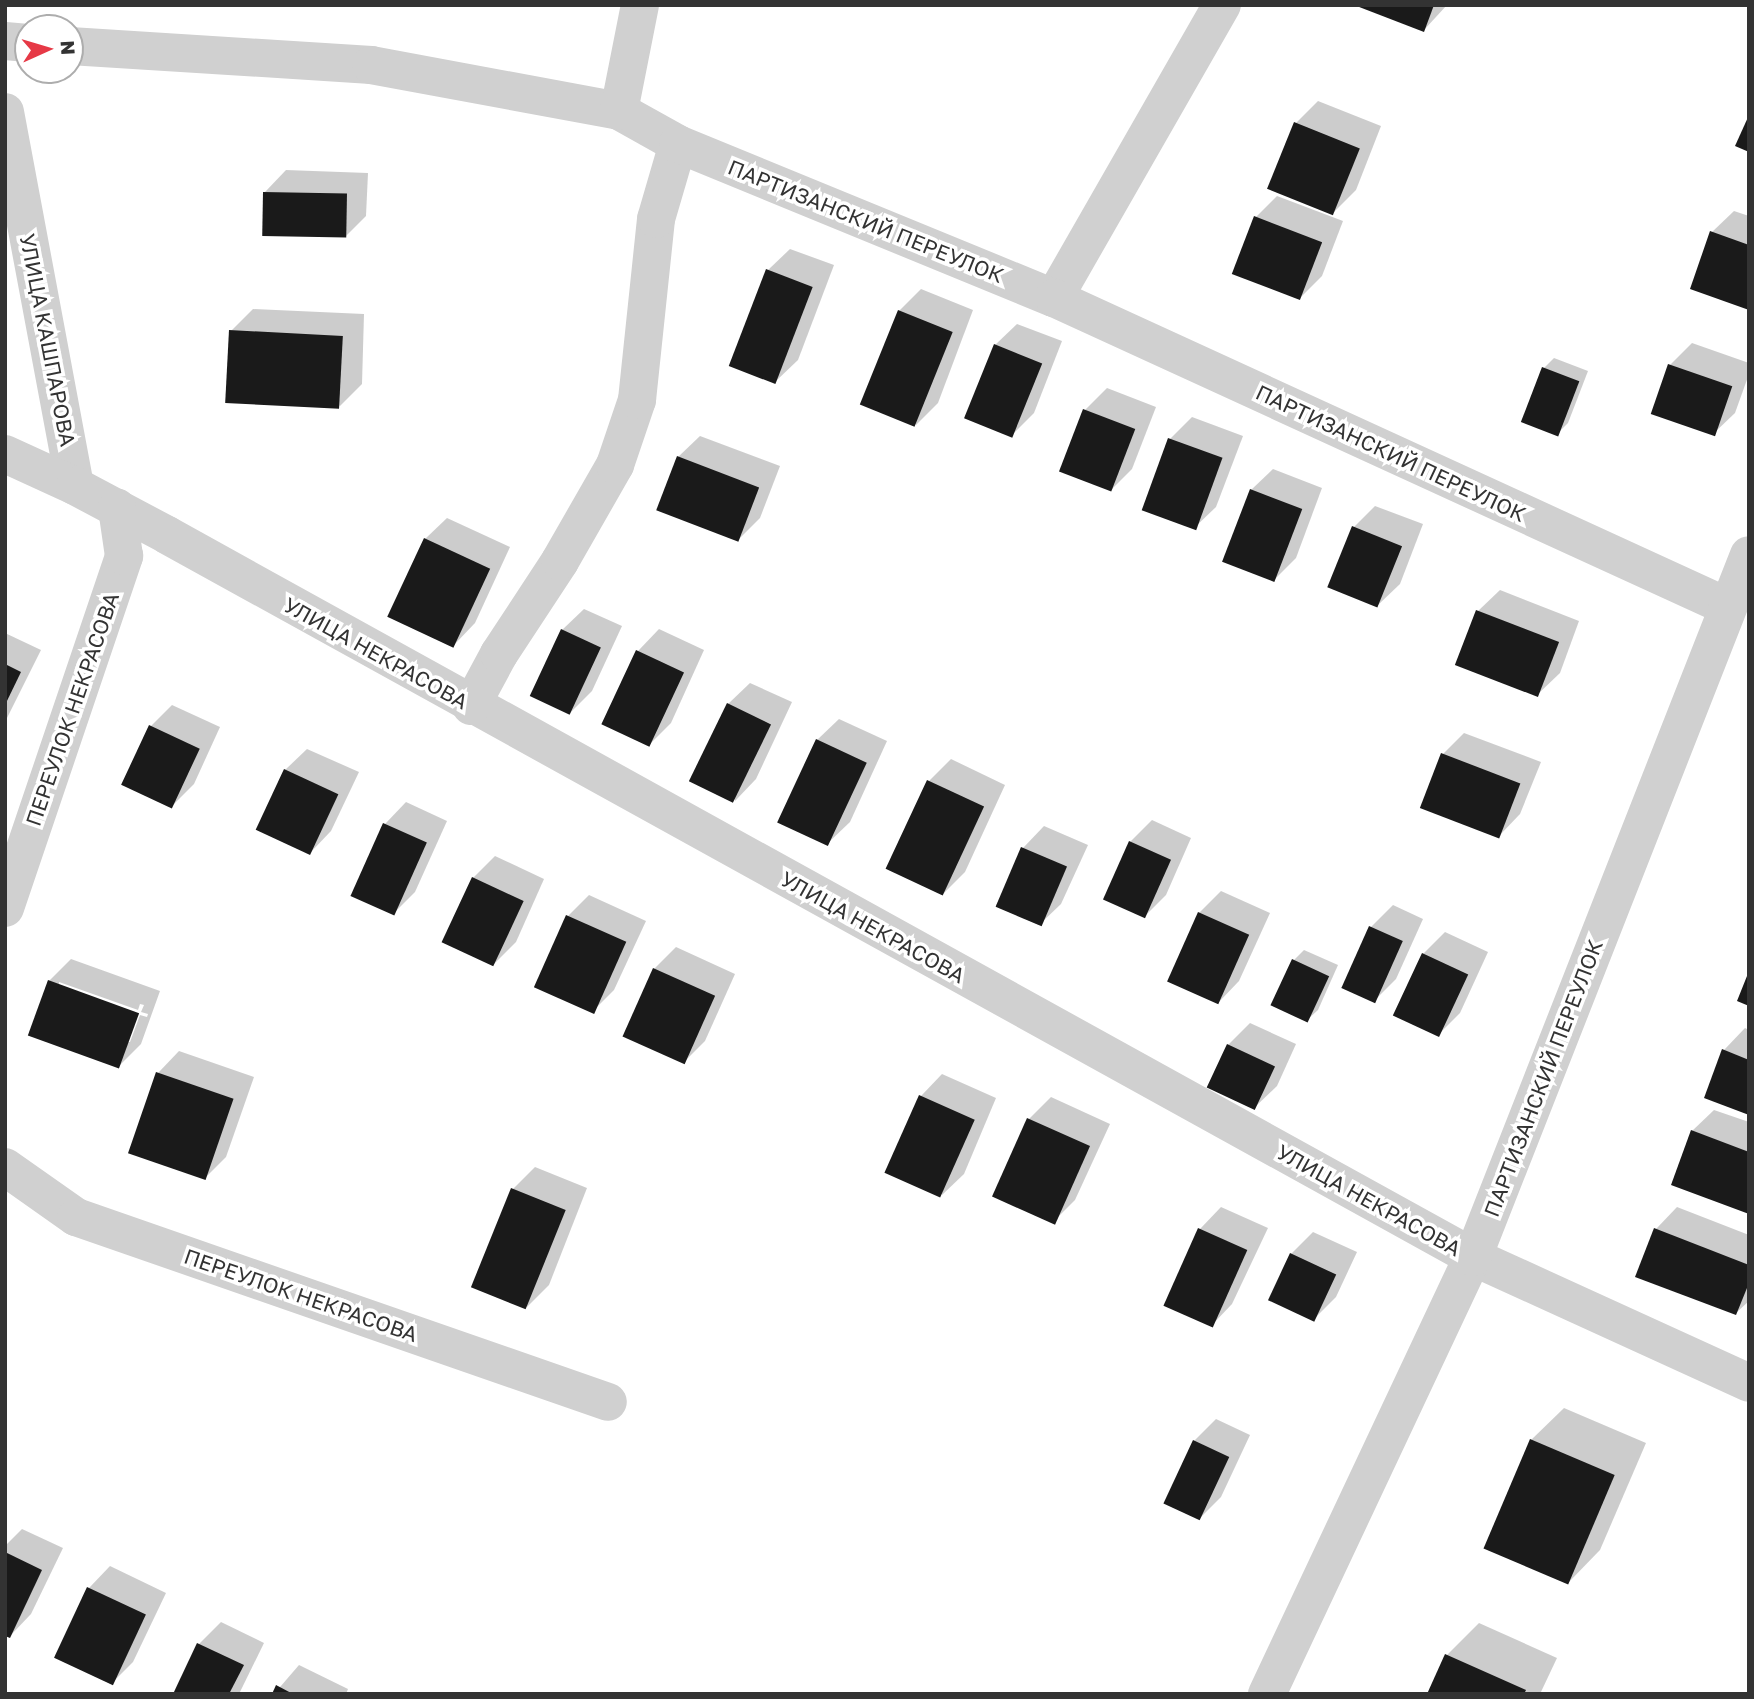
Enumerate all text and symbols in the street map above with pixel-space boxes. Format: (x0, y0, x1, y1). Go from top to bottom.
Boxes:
north arrow (14, 14, 84, 84)
text: N (56, 40, 80, 56)
street label: ПАРТИЗАНСКИЙ ПЕРЕУЛОК (725, 154, 1007, 288)
street label: УЛИЦА КАШПАРОВА (15, 231, 81, 449)
street label: ПАРТИЗАНСКИЙ ПЕРЕУЛОК (1252, 379, 1530, 527)
street label: ПЕРЕУЛОК НЕКРАСОВА (20, 589, 124, 829)
street label: УЛИЦА НЕКРАСОВА (280, 592, 472, 714)
street label: УЛИЦА НЕКРАСОВА (777, 866, 969, 988)
street label: ПАРТИЗАНСКИЙ ПЕРЕУЛОК (1478, 936, 1608, 1220)
street label: УЛИЦА НЕКРАСОВА (1273, 1139, 1465, 1261)
street label: ПЕРЕУЛОК НЕКРАСОВА (181, 1243, 421, 1347)

